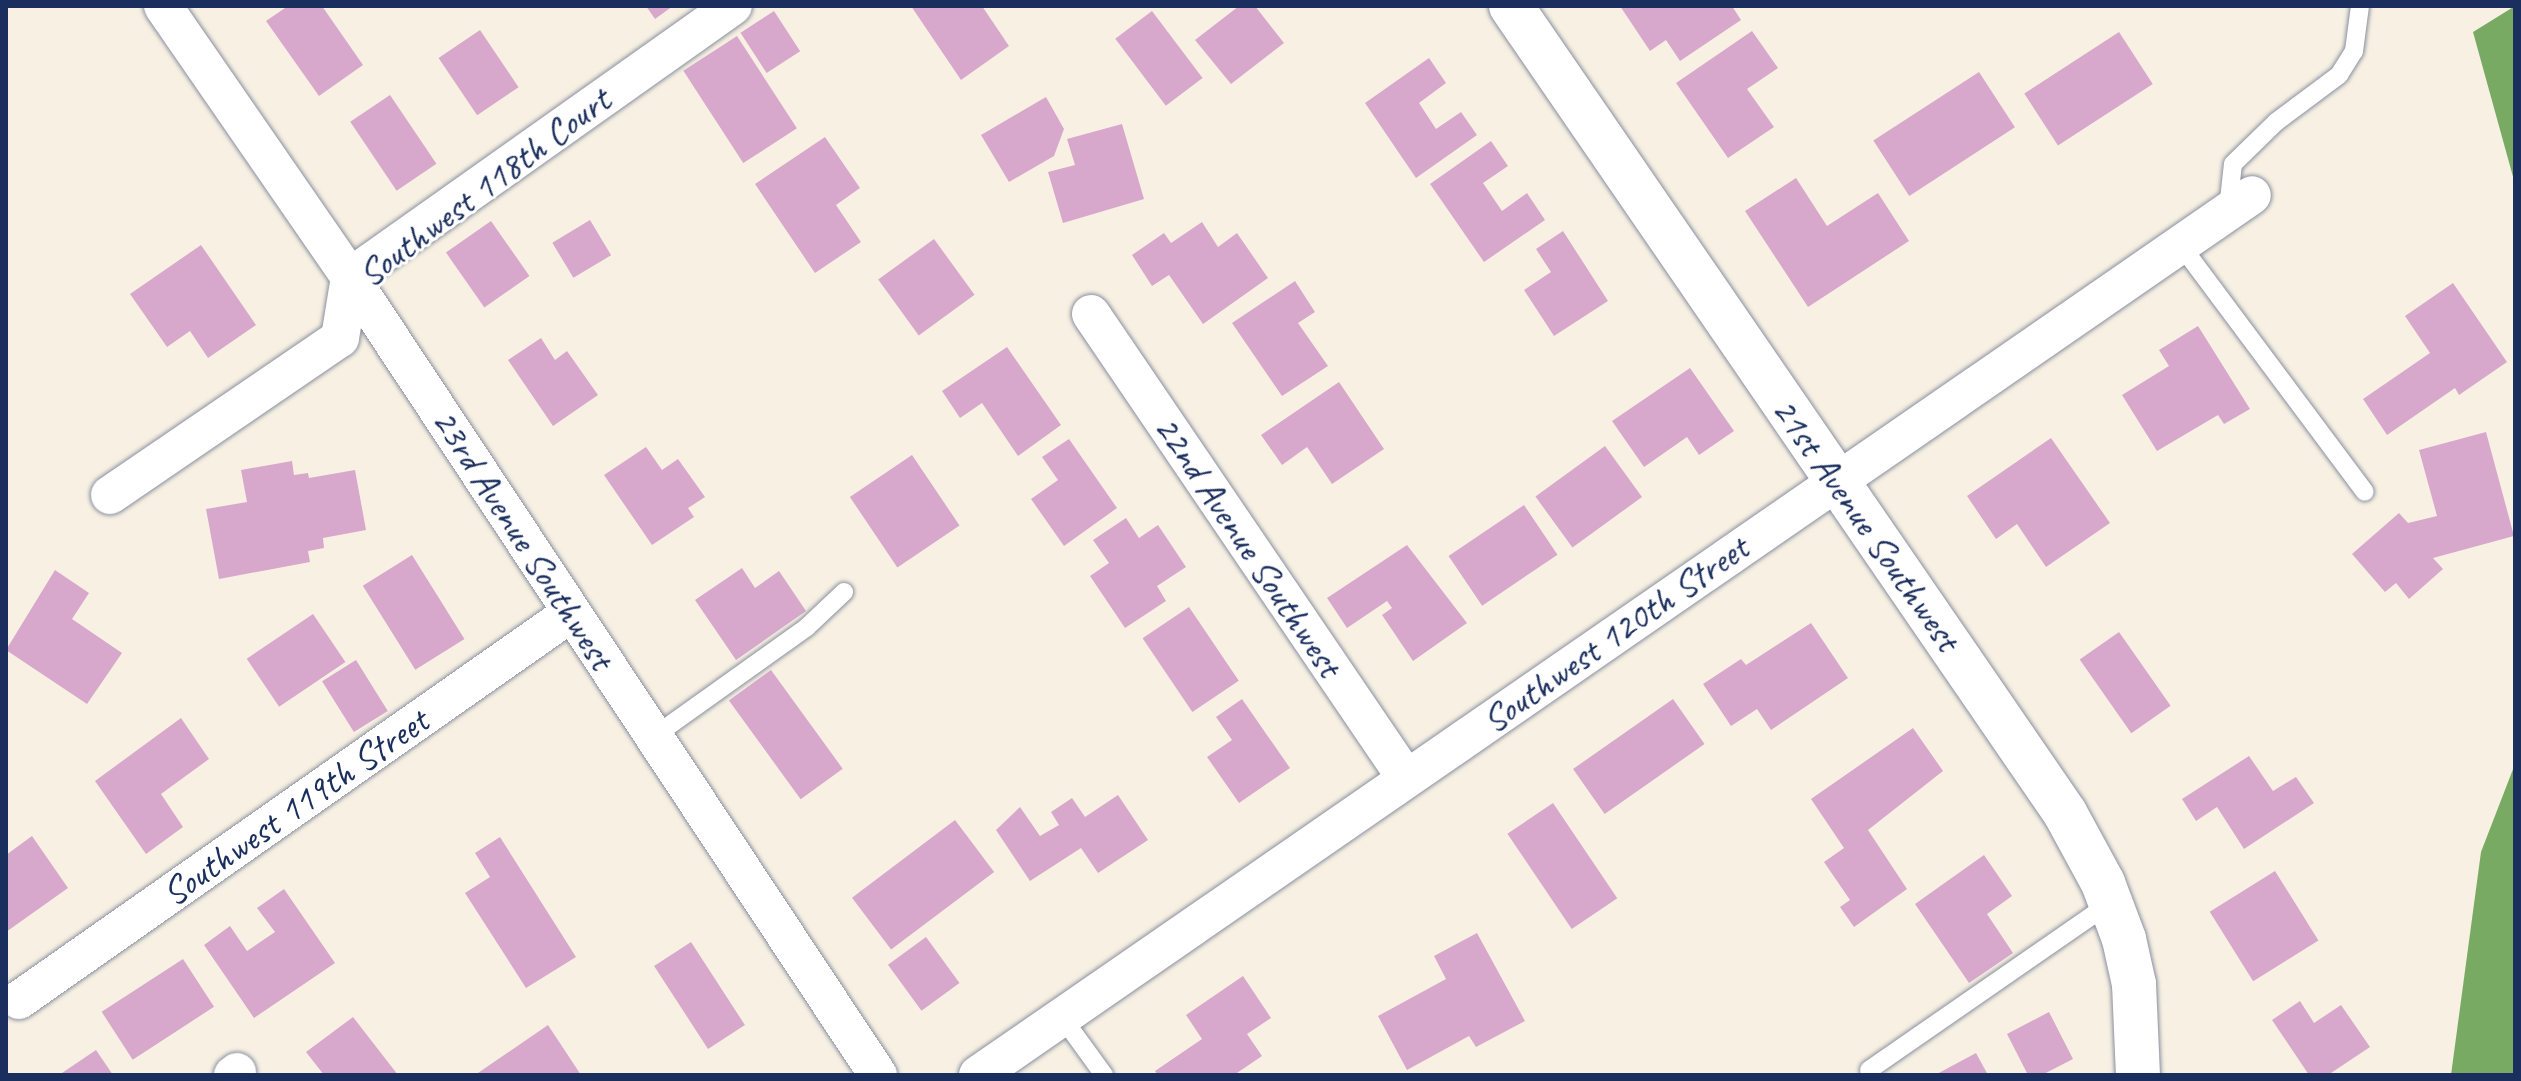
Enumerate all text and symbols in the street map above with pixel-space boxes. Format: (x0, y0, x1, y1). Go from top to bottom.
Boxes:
street label: Southwest 118th Court (349, 77, 619, 297)
street label: 21st Avenue Southwest (1762, 389, 1970, 659)
street label: 23rd Avenue Southwest (422, 400, 624, 678)
street label: 22nd Avenue Southwest (1144, 407, 1352, 685)
street label: Southwest 120th Street (1473, 525, 1757, 743)
street label: Southwest 119th Street (153, 698, 437, 916)

